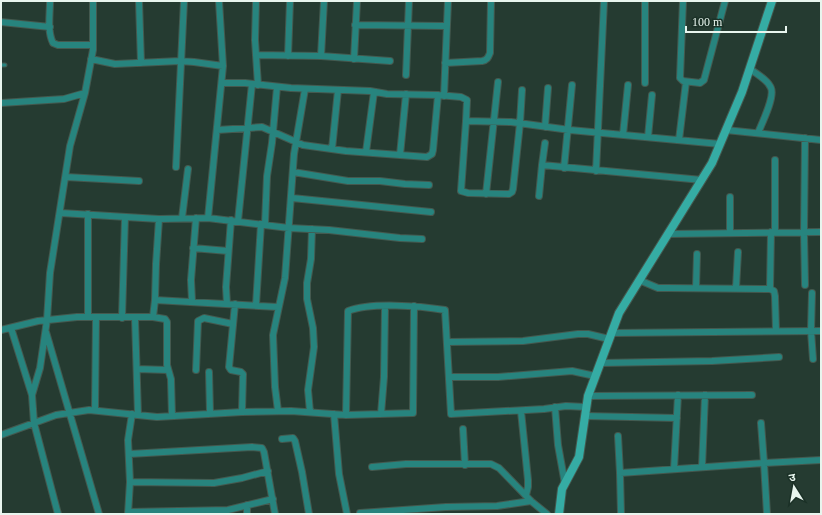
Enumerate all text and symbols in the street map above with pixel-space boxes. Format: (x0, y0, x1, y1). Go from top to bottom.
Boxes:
scale bar (686, 8, 786, 34)
text: 100 m (692, 15, 723, 29)
north arrow (774, 467, 814, 507)
text: उ (788, 471, 797, 484)

